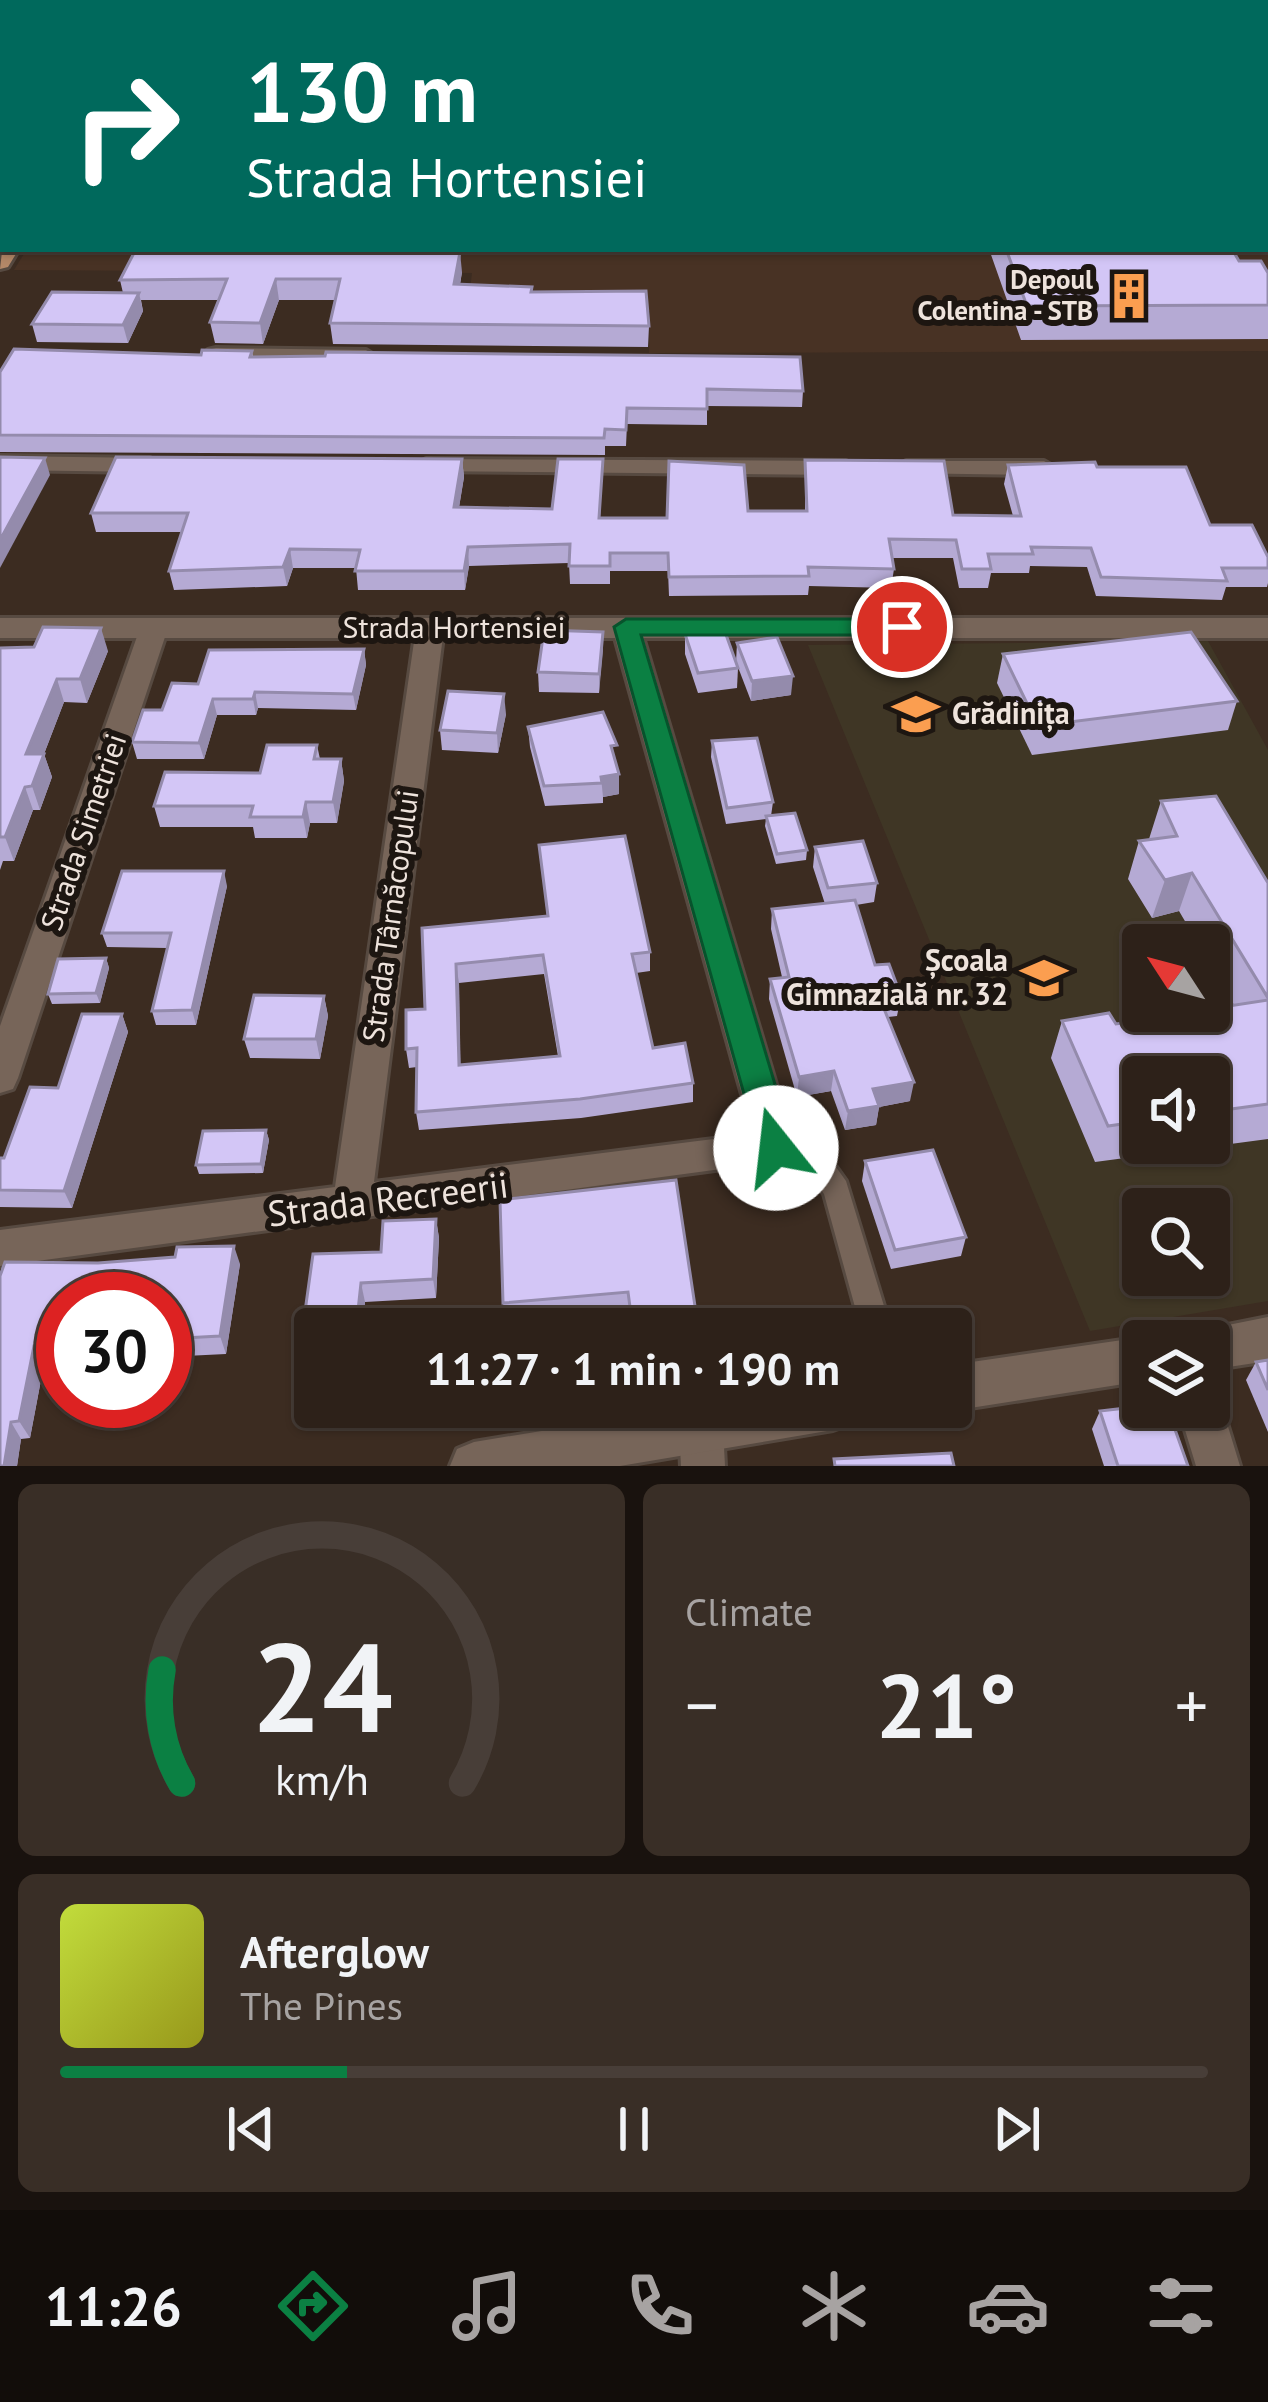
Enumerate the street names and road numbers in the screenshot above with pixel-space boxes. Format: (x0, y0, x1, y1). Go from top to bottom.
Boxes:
street label: Strada Hortensiei (343, 607, 566, 646)
street label: Strada Simetriei (31, 728, 134, 935)
street label: Strada Târnăcopului (353, 787, 427, 1044)
street label: Strada Recreerii (265, 1160, 511, 1237)

